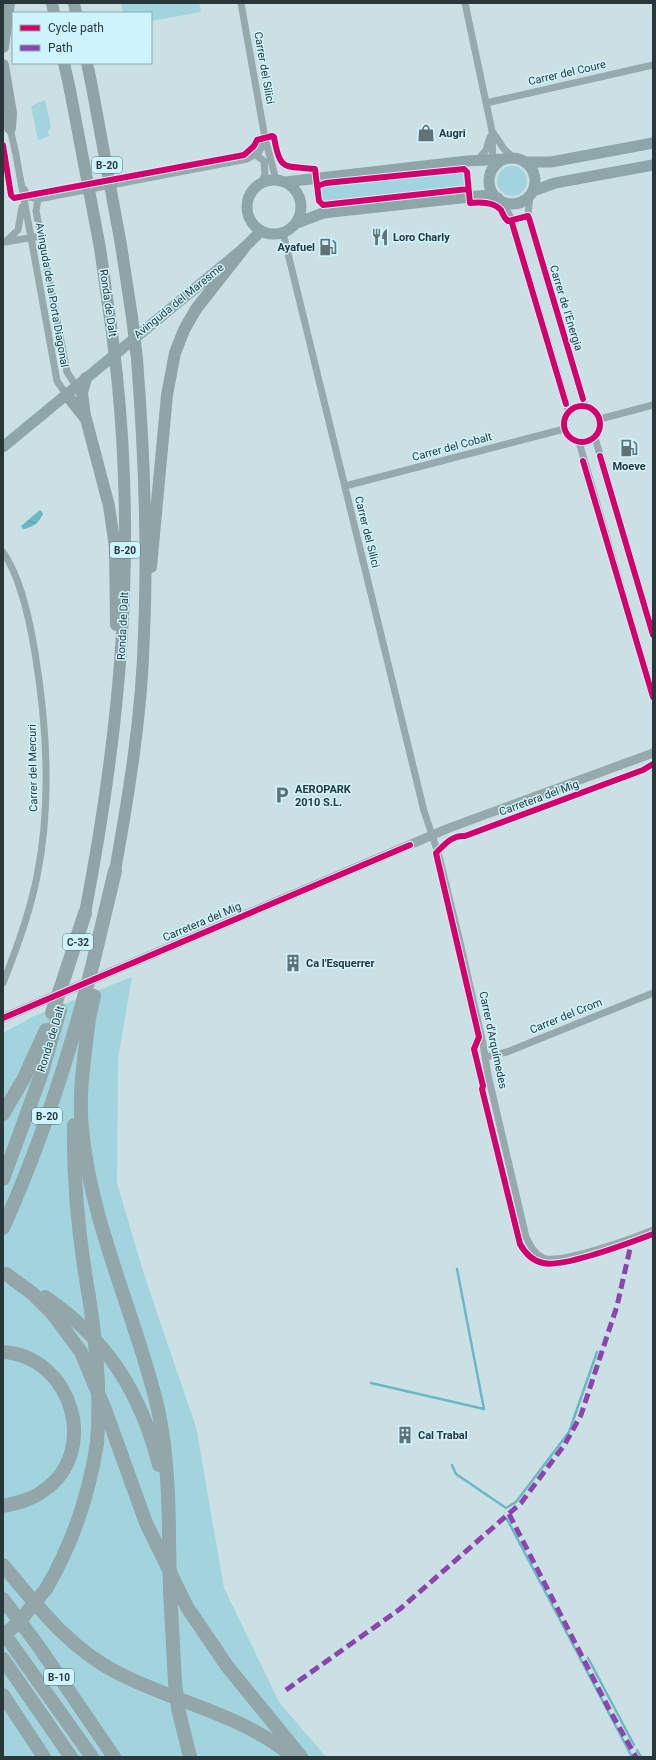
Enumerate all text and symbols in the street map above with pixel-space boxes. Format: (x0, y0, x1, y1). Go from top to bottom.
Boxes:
legend (12, 12, 152, 64)
text: Cycle path (48, 21, 104, 35)
street label: Carrer del Silici (251, 31, 277, 105)
text: Path (48, 41, 73, 55)
street label: Carrer del Coure (527, 58, 607, 88)
shop icon: Augri (416, 123, 436, 143)
place label: Augri (439, 127, 466, 140)
road number: B-20 (92, 157, 122, 173)
street label: Avinguda de la Porta Diagonal (33, 222, 71, 368)
restaurant icon: Loro Charly (370, 227, 390, 247)
place label: Loro Charly (393, 231, 450, 244)
fuel station icon: Ayafuel (318, 237, 338, 257)
place label: Ayafuel (278, 241, 315, 254)
street label: Avinguda del Maresme (131, 261, 227, 341)
street label: Carrer de l'Energia (547, 264, 585, 352)
street label: Ronda de Dalt (97, 268, 119, 338)
street label: Carrer del Cobalt (411, 430, 494, 464)
fuel station icon: Moeve (619, 438, 639, 458)
place label: Moeve (612, 460, 646, 473)
street label: Carrer del Silici (352, 495, 382, 569)
road number: B-20 (110, 542, 140, 558)
street label: Ronda de Dalt (115, 591, 131, 660)
street label: Carrer del Mercuri (26, 724, 40, 812)
street label: Carretera del Mig (497, 778, 581, 818)
place label: AEROPARK 2010 S.L. (295, 783, 352, 809)
parking icon: AEROPARK 2010 S.L. (272, 785, 292, 805)
street label: Carretera del Mig (161, 900, 243, 944)
road number: C-32 (63, 934, 93, 950)
building icon: Ca l'Esquerrer (283, 953, 303, 973)
place label: Ca l'Esquerrer (306, 957, 375, 970)
street label: Carrer d'Arquímedes (476, 990, 510, 1090)
street label: Carrer del Crom (528, 996, 604, 1036)
street label: Ronda de Dalt (35, 1004, 67, 1074)
road number: B-20 (32, 1108, 62, 1124)
building icon: Cal Trabal (395, 1425, 415, 1445)
place label: Cal Trabal (418, 1429, 468, 1442)
road number: B-10 (44, 1669, 74, 1685)

